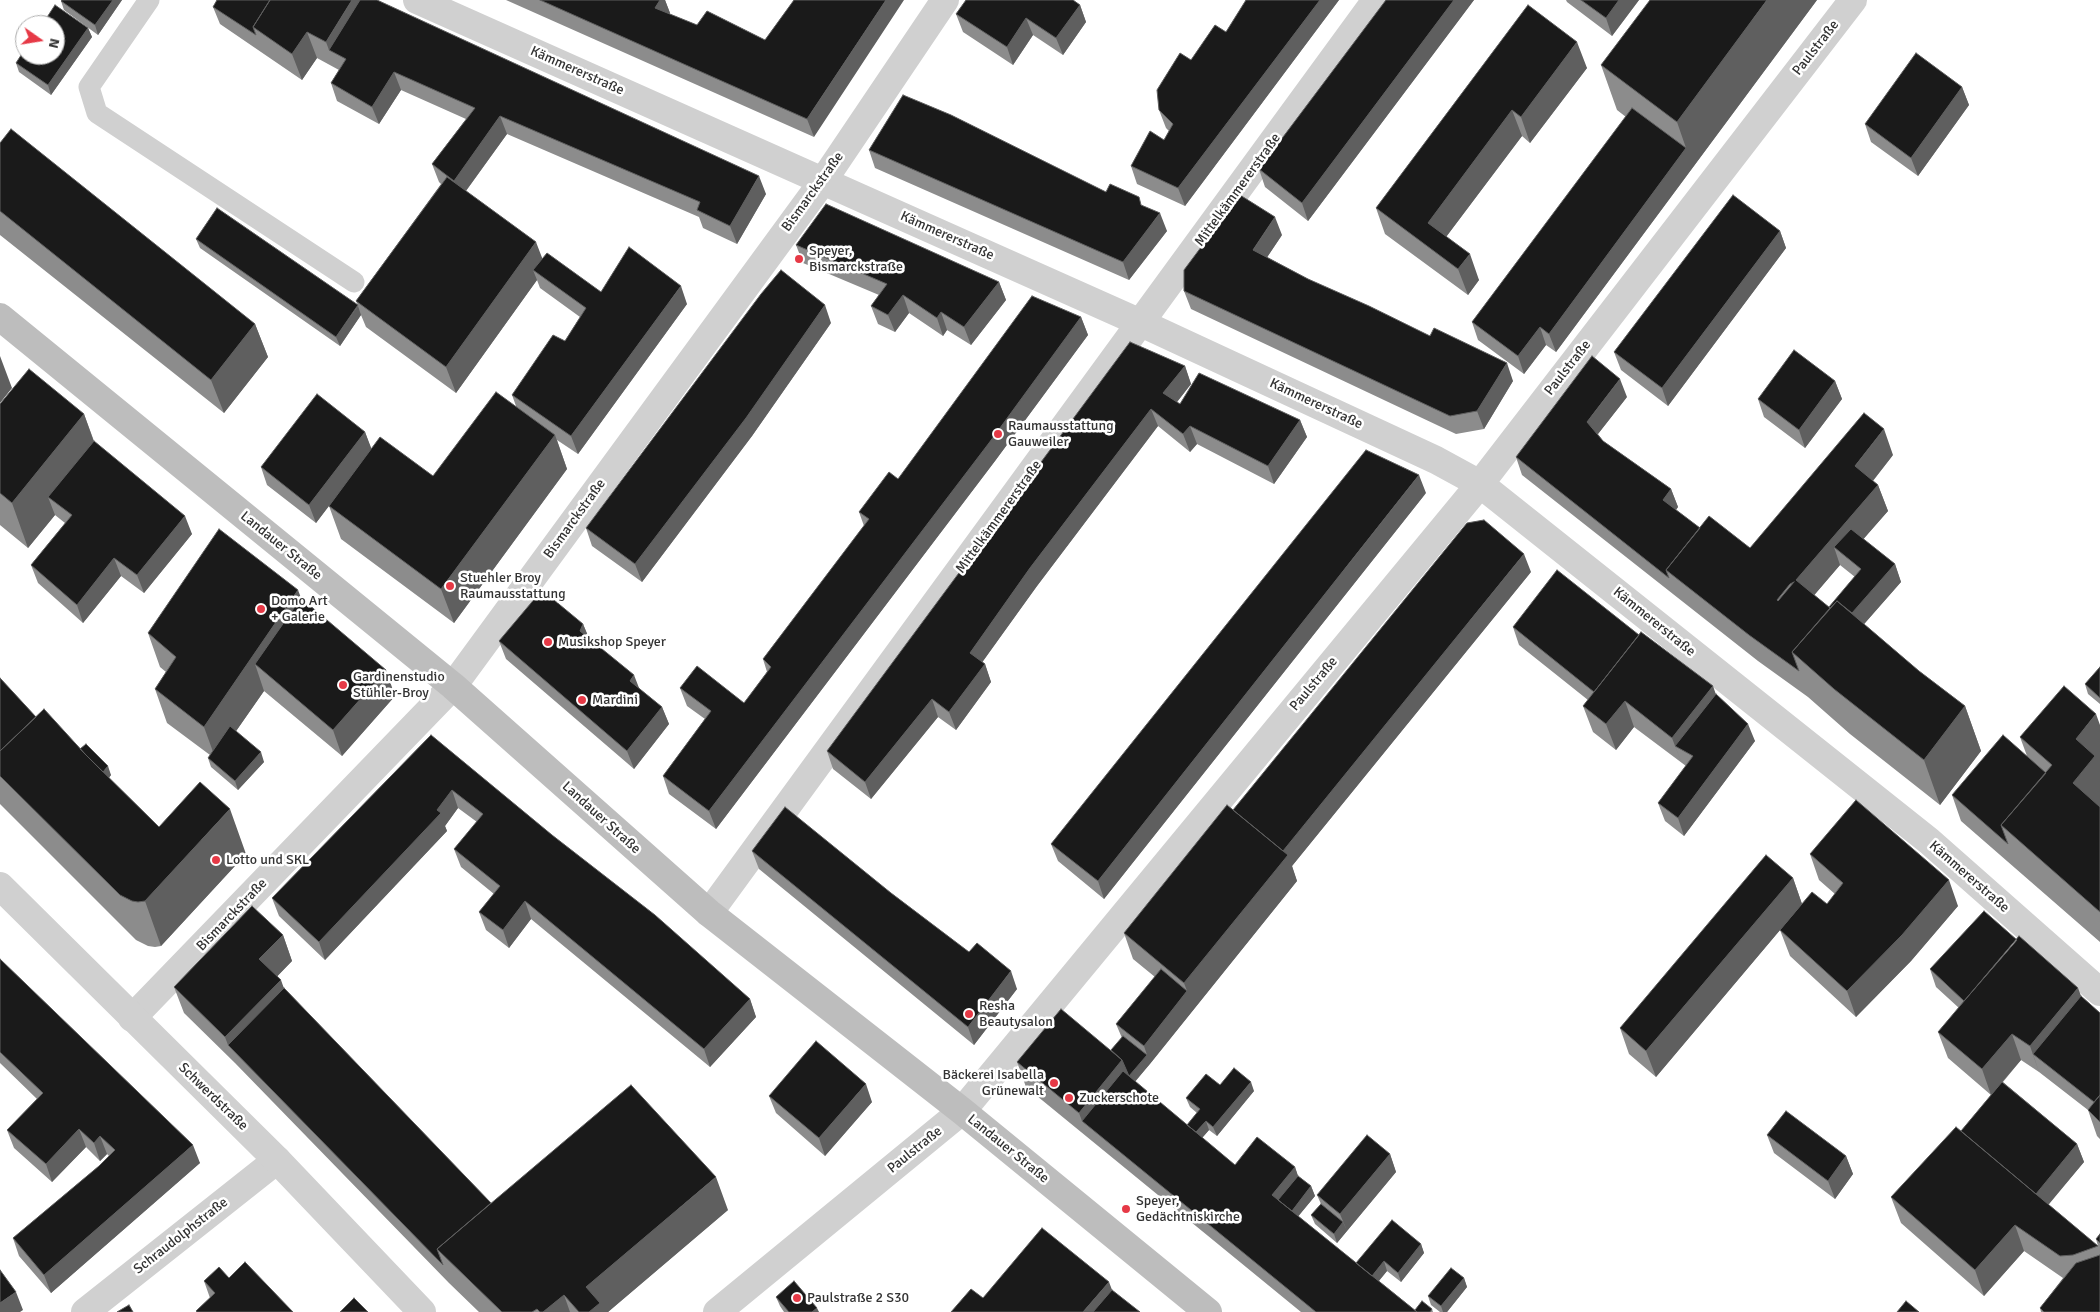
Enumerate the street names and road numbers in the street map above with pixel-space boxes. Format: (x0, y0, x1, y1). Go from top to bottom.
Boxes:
street label: Paulstraße (1789, 17, 1843, 79)
street label: Kämmererstraße (528, 43, 626, 99)
street label: Mittelkämmererstraße (1191, 130, 1285, 250)
street label: Bismarckstraße (779, 149, 847, 235)
street label: Kämmererstraße (898, 208, 996, 264)
street label: Paulstraße (1541, 337, 1595, 399)
street label: Kämmererstraße (1267, 375, 1365, 433)
street label: Mittelkämmererstraße (952, 457, 1046, 577)
street label: Bismarckstraße (541, 476, 609, 562)
street label: Landauer Straße (237, 508, 325, 584)
street label: Kämmererstraße (1610, 584, 1698, 660)
street label: Paulstraße (1287, 654, 1341, 714)
street label: Landauer Straße (558, 778, 644, 858)
street label: Kämmererstraße (1925, 838, 2013, 916)
street label: Bismarckstraße (193, 875, 271, 955)
street label: Schwerdstraße (175, 1060, 251, 1134)
street label: Landauer Straße (964, 1111, 1052, 1187)
street label: Paulstraße (884, 1123, 946, 1177)
street label: Schraudolphstraße (131, 1194, 231, 1278)

